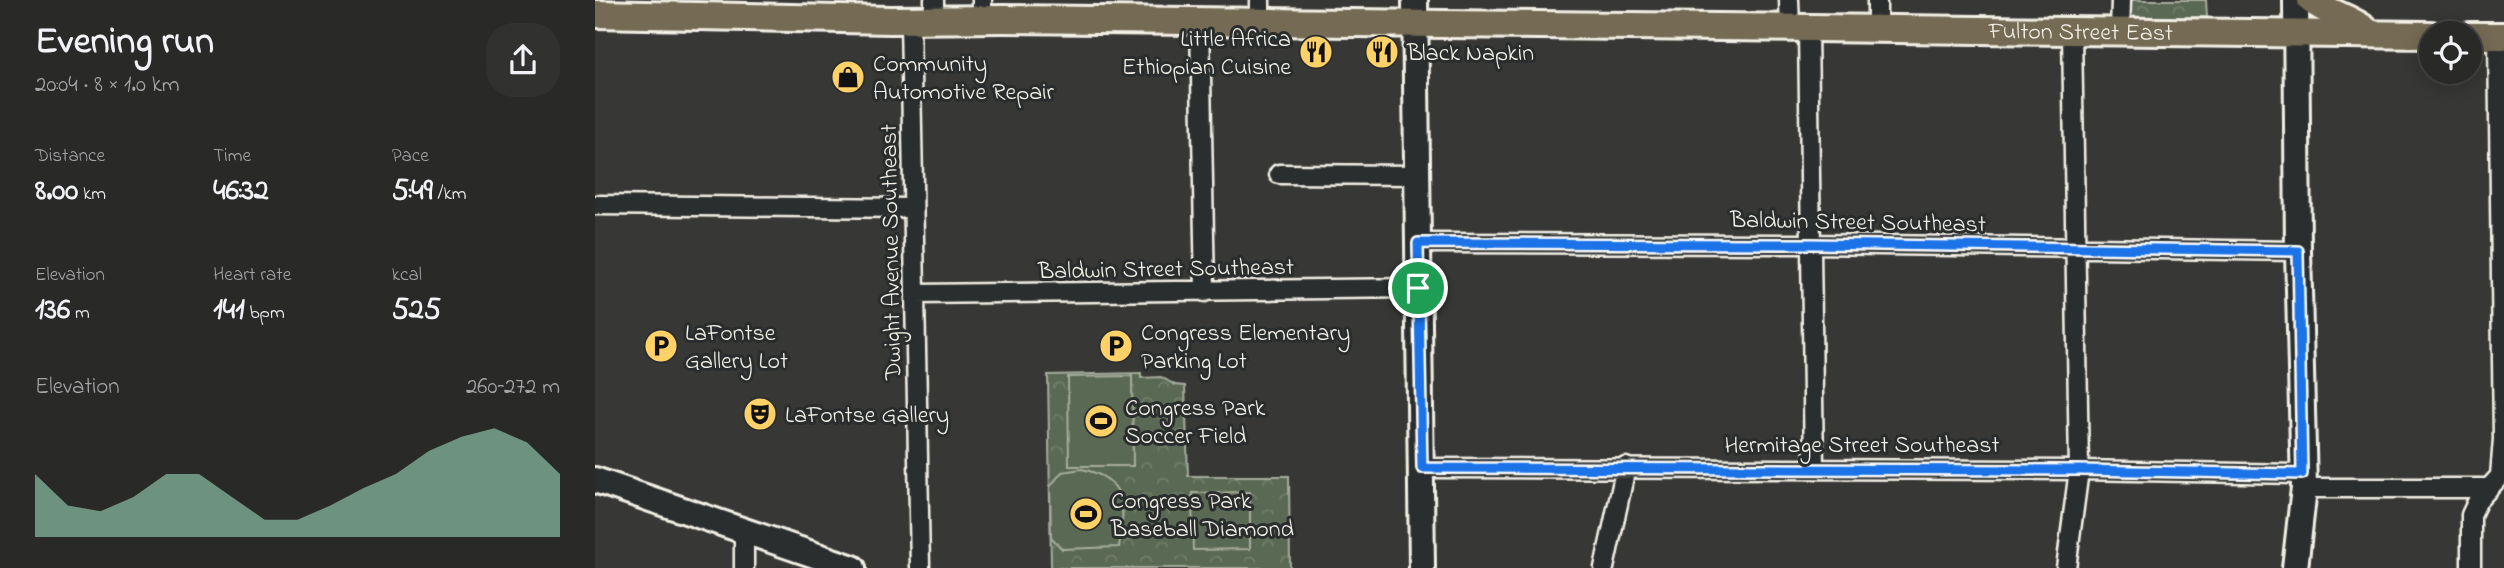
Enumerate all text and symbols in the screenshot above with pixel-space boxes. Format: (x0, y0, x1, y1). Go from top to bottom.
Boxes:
text: Evening run (35, 15, 214, 71)
street label: Fulton Street East (1987, 15, 2173, 52)
map controls (2419, 21, 2482, 84)
button: locate (2419, 21, 2482, 84)
button: share (486, 23, 560, 97)
place label: Little Africa Ethiopian Cuisine (1122, 23, 1291, 86)
restaurant icon: Little Africa Ethiopian Cuisine (1297, 33, 1335, 71)
restaurant icon: Black Napkin (1363, 33, 1401, 71)
place label: Black Napkin (1406, 37, 1534, 72)
place label: Community Automotive Repair (873, 48, 1055, 111)
shop icon: Community Automotive Repair (829, 58, 867, 96)
text: 20:04 · 8 × 1.0 km (35, 69, 180, 102)
street label: Dwight Avenue Southeast (873, 124, 912, 381)
text: Distance (35, 143, 105, 170)
text: Time (213, 143, 251, 170)
text: Pace (392, 143, 429, 170)
text: 8.00 (35, 170, 78, 214)
text: 46:32 (213, 170, 269, 214)
text: 5:49 (392, 170, 433, 214)
text: km (78, 181, 106, 208)
text: /km (433, 181, 466, 208)
street label: Baldwin Street Southeast (1729, 204, 1986, 243)
street label: Baldwin Street Southeast (1037, 251, 1294, 290)
pin (1388, 258, 1448, 318)
text: Elevation (35, 262, 105, 289)
text: Heart rate (213, 262, 291, 289)
text: kcal (392, 262, 422, 289)
icon: arrive (1399, 269, 1437, 307)
text: 136 (35, 289, 70, 333)
text: 141 (213, 289, 245, 333)
text: 525 (392, 289, 441, 333)
text: m (70, 300, 90, 327)
text: bpm (245, 300, 285, 327)
place label: LaFontse Gallery Lot (685, 317, 788, 381)
place label: Congress Elementary Parking Lot (1141, 317, 1350, 380)
parking icon: LaFontse Gallery Lot (642, 327, 680, 365)
parking icon: Congress Elementary Parking Lot (1097, 327, 1135, 365)
text: Elevation (35, 371, 120, 404)
text: 260–272 m (466, 371, 560, 404)
place label: Congress Park Soccer Field (1125, 392, 1266, 455)
theatre icon: LaFontse Gallery (741, 395, 779, 433)
place label: LaFontse Gallery (785, 399, 949, 435)
sports icon: Congress Park Soccer Field (1082, 402, 1120, 440)
street label: Hermitage Street Southeast (1724, 429, 2000, 464)
place label: Congress Park Baseball Diamond (1110, 485, 1295, 548)
sports icon: Congress Park Baseball Diamond (1067, 495, 1105, 533)

